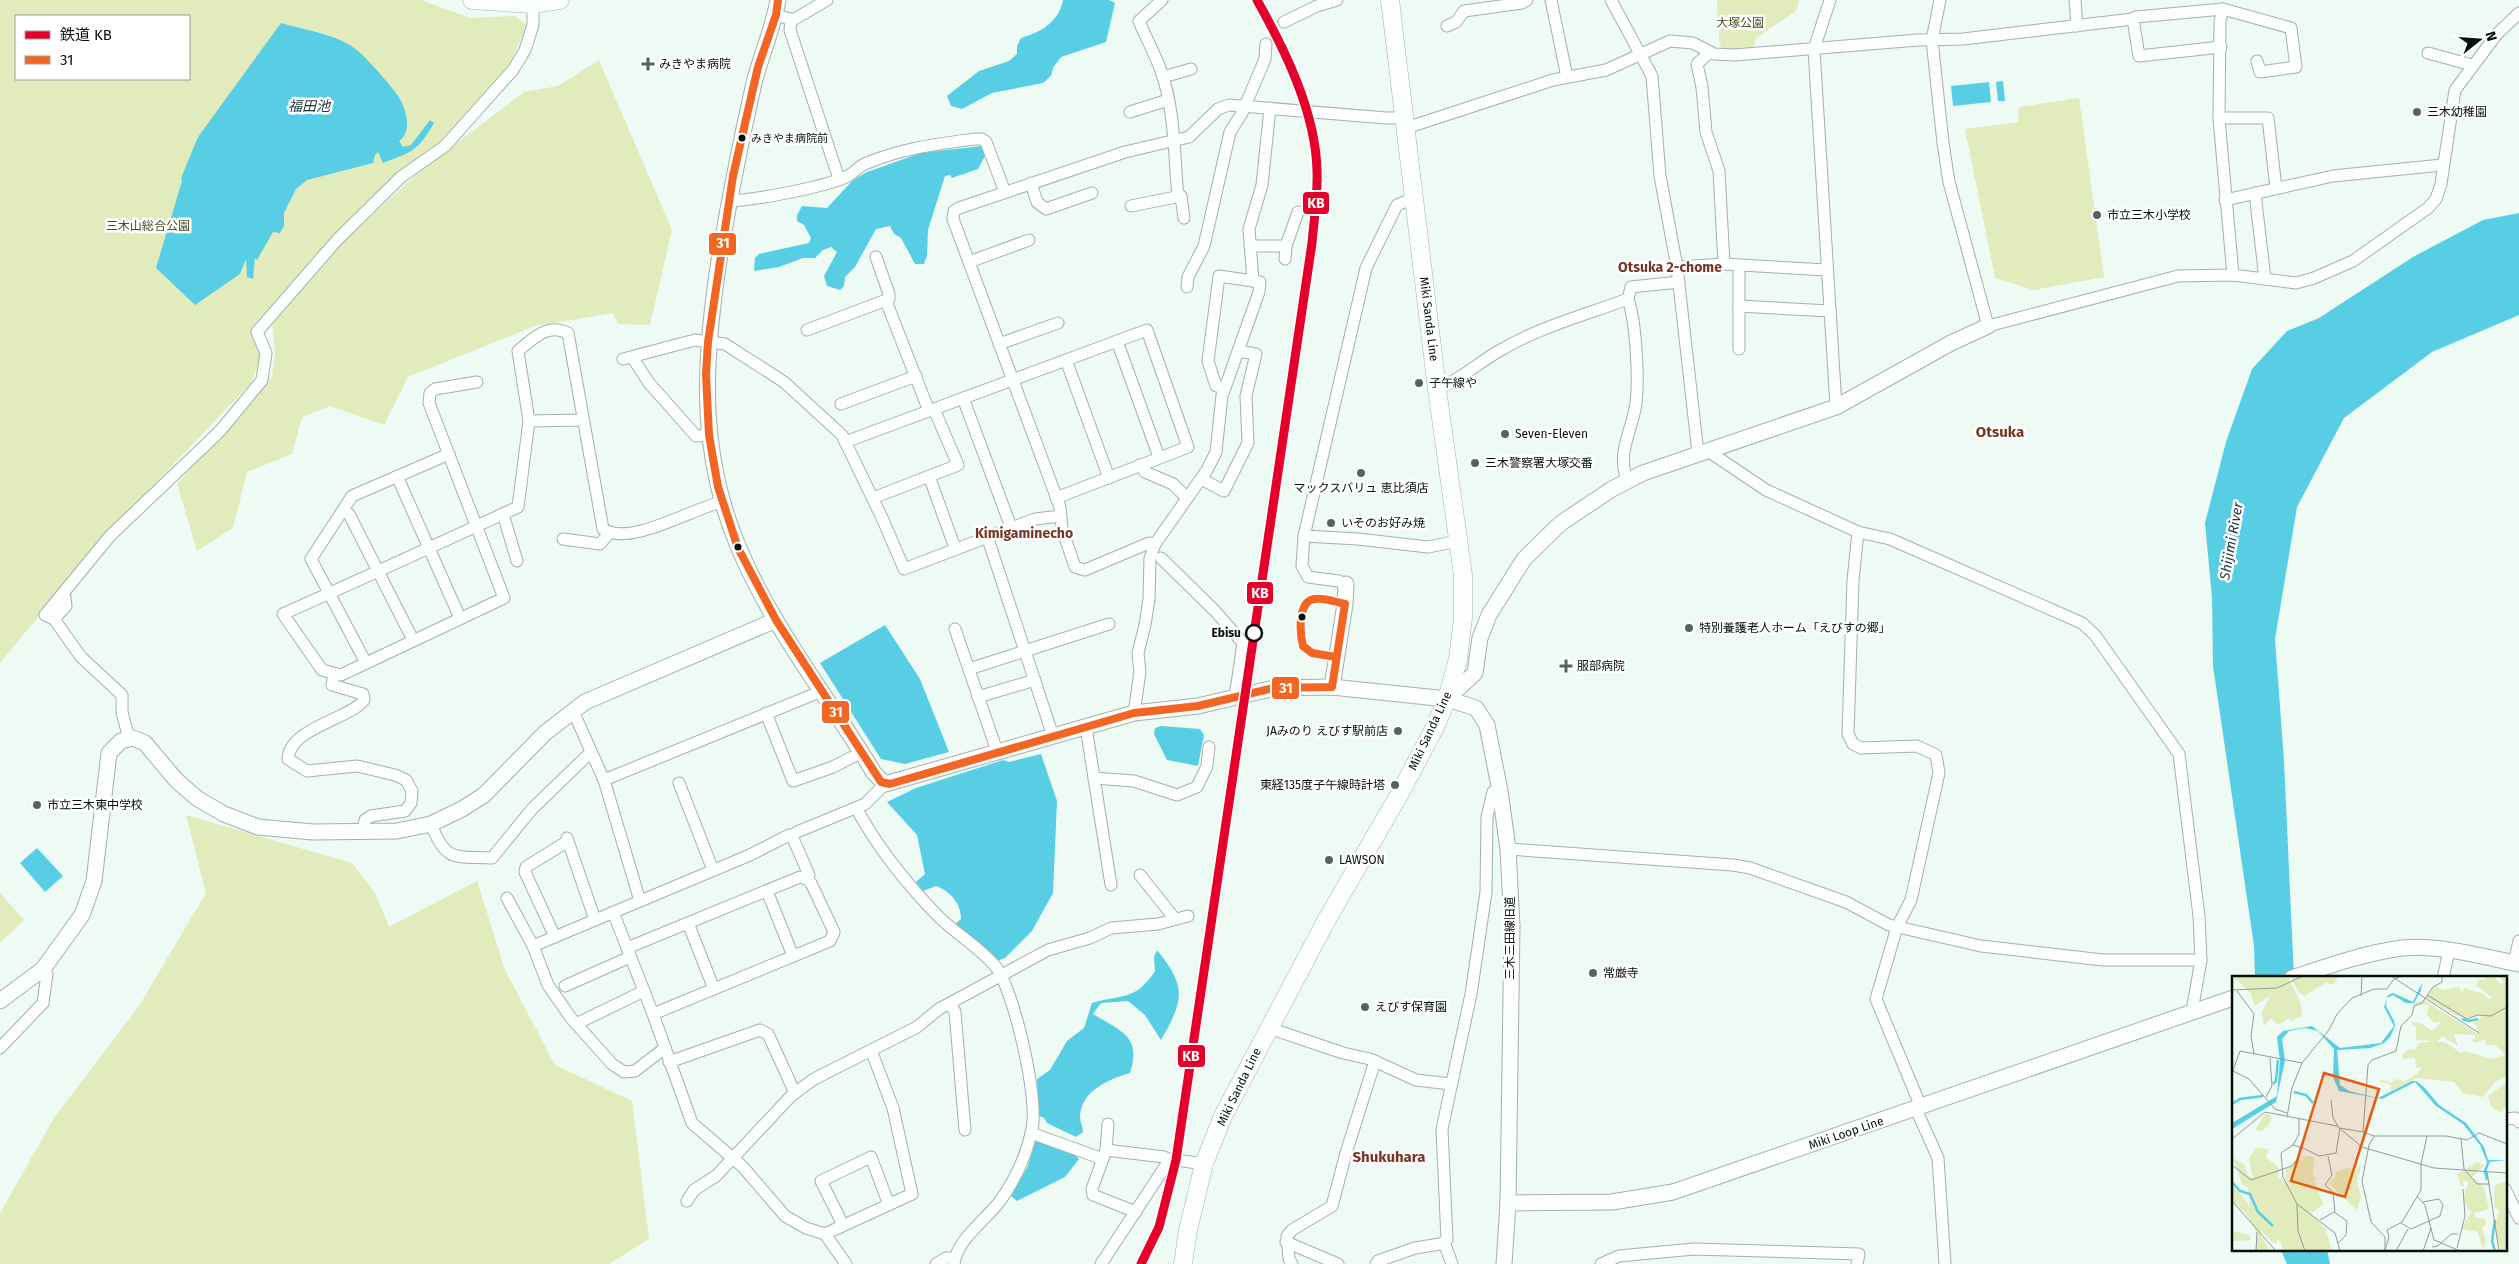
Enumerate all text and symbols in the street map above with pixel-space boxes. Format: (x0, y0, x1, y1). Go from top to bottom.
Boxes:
legend (15, 15, 190, 80)
north arrow (2454, 15, 2504, 65)
park label: 大塚公園 (1716, 16, 1764, 30)
text: 鉄道 KB (60, 26, 112, 44)
text: N (2481, 29, 2500, 43)
text: 31 (60, 51, 74, 69)
marker: みきやま病院 (641, 57, 655, 71)
place label: みきやま病院 (659, 57, 731, 71)
water label: 福田池 (288, 98, 332, 115)
place label: 三木幼稚園 (2427, 105, 2487, 119)
marker: 三木幼稚園 (2411, 106, 2423, 118)
place label: みきやま病院前 (751, 132, 828, 145)
marker: みきやま病院前 (737, 133, 747, 143)
line badge: KB (1302, 191, 1330, 215)
text: KB (1307, 195, 1325, 212)
place label: 市立三木小学校 (2107, 208, 2191, 222)
marker: 市立三木小学校 (2091, 209, 2103, 221)
park label: 三木山総合公園 (106, 219, 190, 233)
line badge: 31 (708, 232, 737, 256)
text: 31 (715, 235, 730, 252)
district label: Otsuka 2-chome (1618, 259, 1722, 276)
street label: Miki Sanda Line (1417, 276, 1441, 362)
place label: 子午線や (1429, 376, 1477, 390)
marker: 子午線や (1413, 377, 1425, 389)
district label: Otsuka (1976, 423, 2024, 441)
place label: Seven-Eleven (1515, 427, 1588, 441)
marker: Seven-Eleven (1499, 428, 1511, 440)
place label: 三木警察署大塚交番 (1485, 456, 1593, 470)
marker: 三木警察署大塚交番 (1469, 457, 1481, 469)
marker: マックスバリュ 恵比須店 (1355, 467, 1367, 479)
place label: マックスバリュ 恵比須店 (1294, 481, 1428, 495)
water label: Shijimi River (2216, 500, 2247, 582)
place label: いそのお好み焼 (1341, 516, 1425, 530)
marker: いそのお好み焼 (1325, 517, 1337, 529)
district label: Kimigaminecho (975, 525, 1073, 542)
unlabelled marker (733, 542, 743, 552)
line badge: KB (1246, 581, 1274, 605)
text: KB (1251, 585, 1269, 602)
unlabelled marker (1297, 612, 1307, 622)
place label: 特別養護老人ホーム「えびすの郷」 (1699, 621, 1891, 635)
marker: 特別養護老人ホーム「えびすの郷」 (1683, 622, 1695, 634)
marker: Ebisu (1245, 624, 1263, 642)
place label: Ebisu (1211, 626, 1241, 640)
marker: 服部病院 (1559, 659, 1573, 673)
place label: 服部病院 (1577, 659, 1625, 673)
line badge: 31 (1271, 676, 1300, 700)
text: 31 (1278, 680, 1293, 697)
street label: Miki Sanda Line (1406, 689, 1454, 773)
line badge: 31 (821, 700, 850, 724)
text: 31 (828, 704, 843, 721)
place label: JAみのり えびす駅前店 (1266, 724, 1388, 738)
marker: JAみのり えびす駅前店 (1392, 725, 1404, 737)
place label: 東経135度子午線時計塔 (1260, 778, 1385, 792)
marker: 東経135度子午線時計塔 (1389, 779, 1401, 791)
place label: 市立三木東中学校 (47, 798, 143, 812)
marker: 市立三木東中学校 (31, 799, 43, 811)
place label: LAWSON (1339, 853, 1385, 867)
marker: LAWSON (1323, 854, 1335, 866)
street label: 三木三田線旧道 (1503, 896, 1517, 980)
place label: 常厳寺 (1603, 966, 1639, 980)
marker: 常厳寺 (1587, 967, 1599, 979)
inset map (2232, 976, 2506, 1252)
place label: えびす保育園 (1375, 1000, 1447, 1014)
marker: えびす保育園 (1359, 1001, 1371, 1013)
line badge: KB (1177, 1044, 1206, 1068)
street label: Miki Sanda Line (1214, 1046, 1264, 1128)
text: KB (1182, 1048, 1200, 1065)
street label: Miki Loop Line (1807, 1114, 1885, 1152)
district label: Shukuhara (1352, 1148, 1426, 1166)

